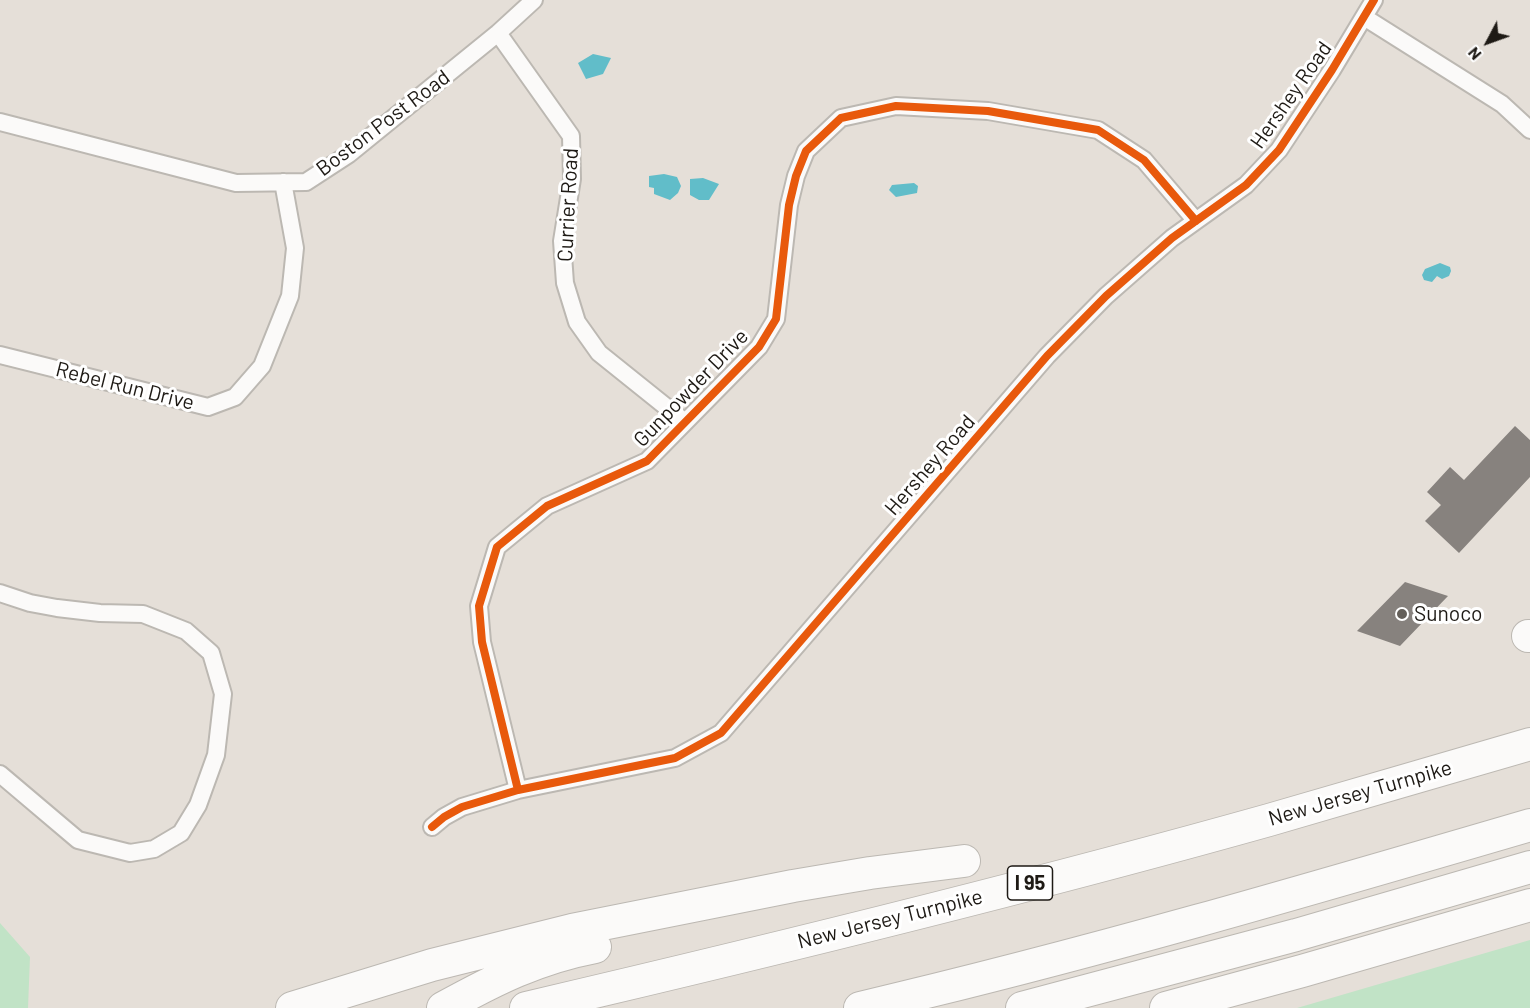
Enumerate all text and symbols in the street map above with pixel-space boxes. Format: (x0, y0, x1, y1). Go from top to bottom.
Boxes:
north arrow (1458, 12, 1518, 72)
street label: Hershey Road (1245, 37, 1337, 153)
text: N (1463, 44, 1485, 64)
street label: Boston Post Road (311, 65, 455, 181)
street label: Currier Road (552, 147, 584, 263)
street label: Gunpowder Drive (628, 324, 754, 452)
street label: Rebel Run Drive (53, 357, 197, 415)
street label: Hershey Road (879, 410, 981, 520)
place label: Sunoco (1414, 601, 1482, 627)
marker: Sunoco (1395, 607, 1409, 621)
street label: New Jersey Turnpike (1265, 755, 1455, 831)
road number: I 95 (1008, 866, 1052, 900)
street label: New Jersey Turnpike (795, 884, 985, 954)

